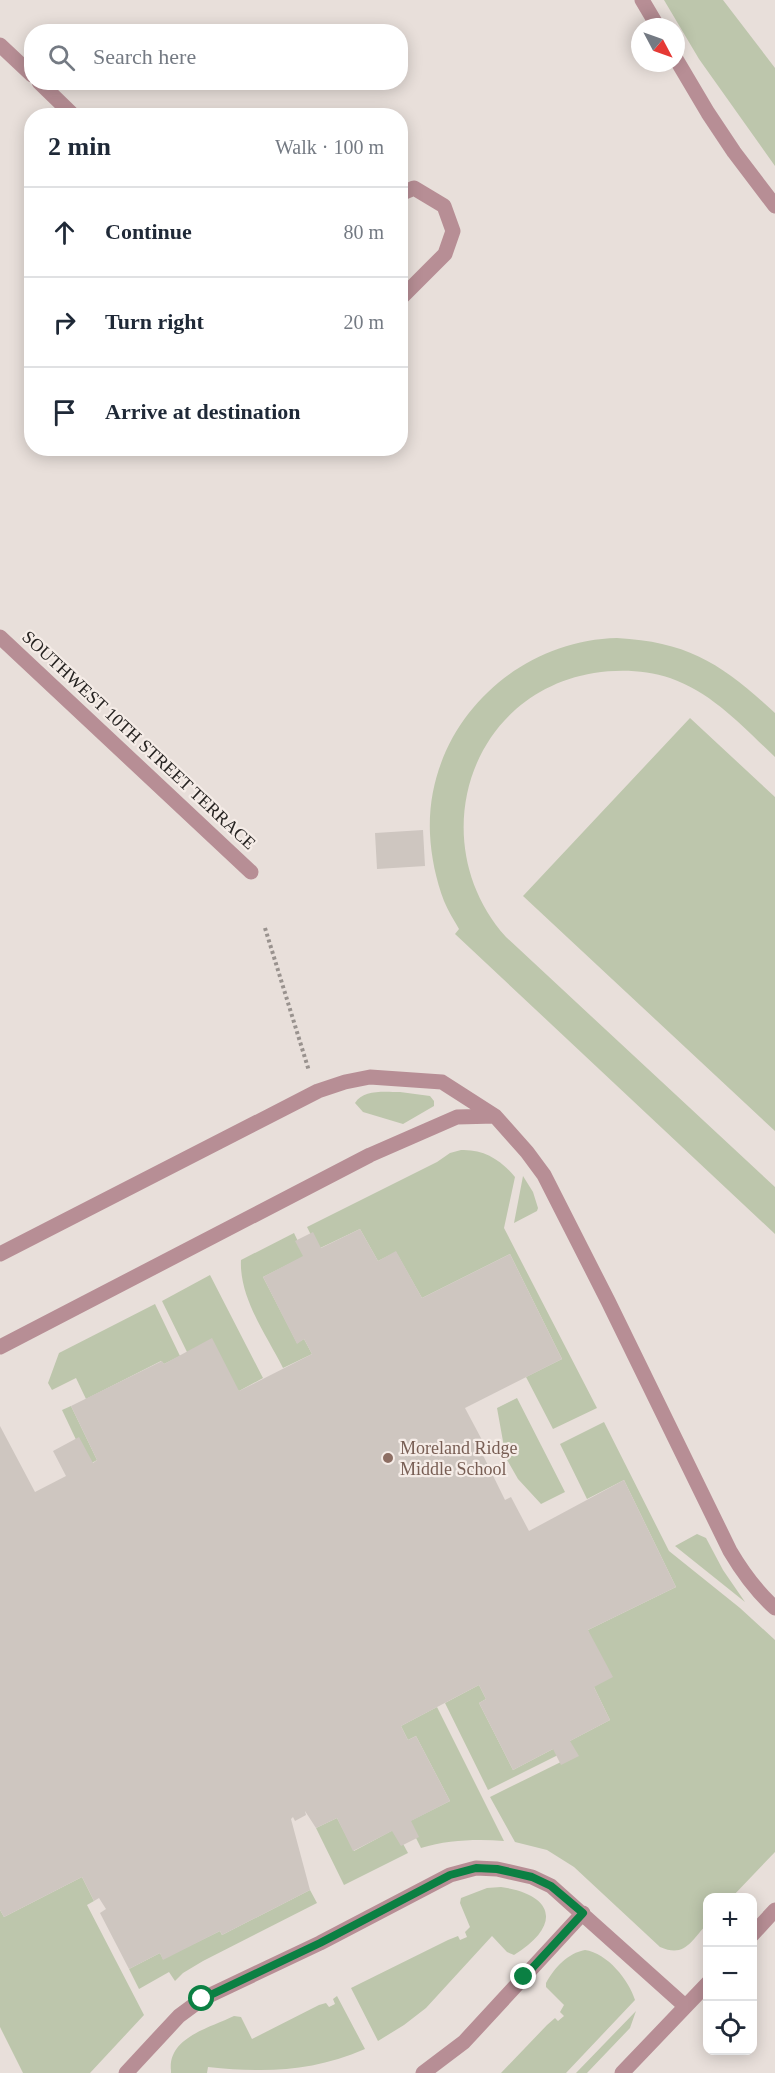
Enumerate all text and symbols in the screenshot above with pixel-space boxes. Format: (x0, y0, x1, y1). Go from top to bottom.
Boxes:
north arrow (631, 18, 685, 72)
search box (24, 24, 408, 90)
icon: search (45, 41, 78, 74)
text: Search here (93, 44, 196, 69)
text: 2 min (48, 132, 111, 161)
text: Walk · 100 m (275, 136, 384, 158)
icon: ahead (48, 216, 81, 249)
text: Continue (105, 219, 192, 244)
text: 80 m (343, 221, 384, 243)
icon: right (48, 306, 81, 339)
text: Turn right (105, 309, 204, 334)
text: 20 m (343, 311, 384, 333)
icon: arrive (48, 396, 81, 429)
text: Arrive at destination (105, 399, 301, 424)
street label: SOUTHWEST 10TH STREET TERRACE (18, 626, 260, 854)
place label: Moreland Ridge Middle School (400, 1438, 517, 1479)
marker: Moreland Ridge Middle School (381, 1451, 395, 1465)
map controls (703, 1893, 757, 2055)
button: + (703, 1893, 757, 1947)
button: − (703, 1947, 757, 2001)
route end (510, 1963, 536, 1989)
route start (188, 1985, 214, 2011)
button: locate (703, 2001, 757, 2055)

